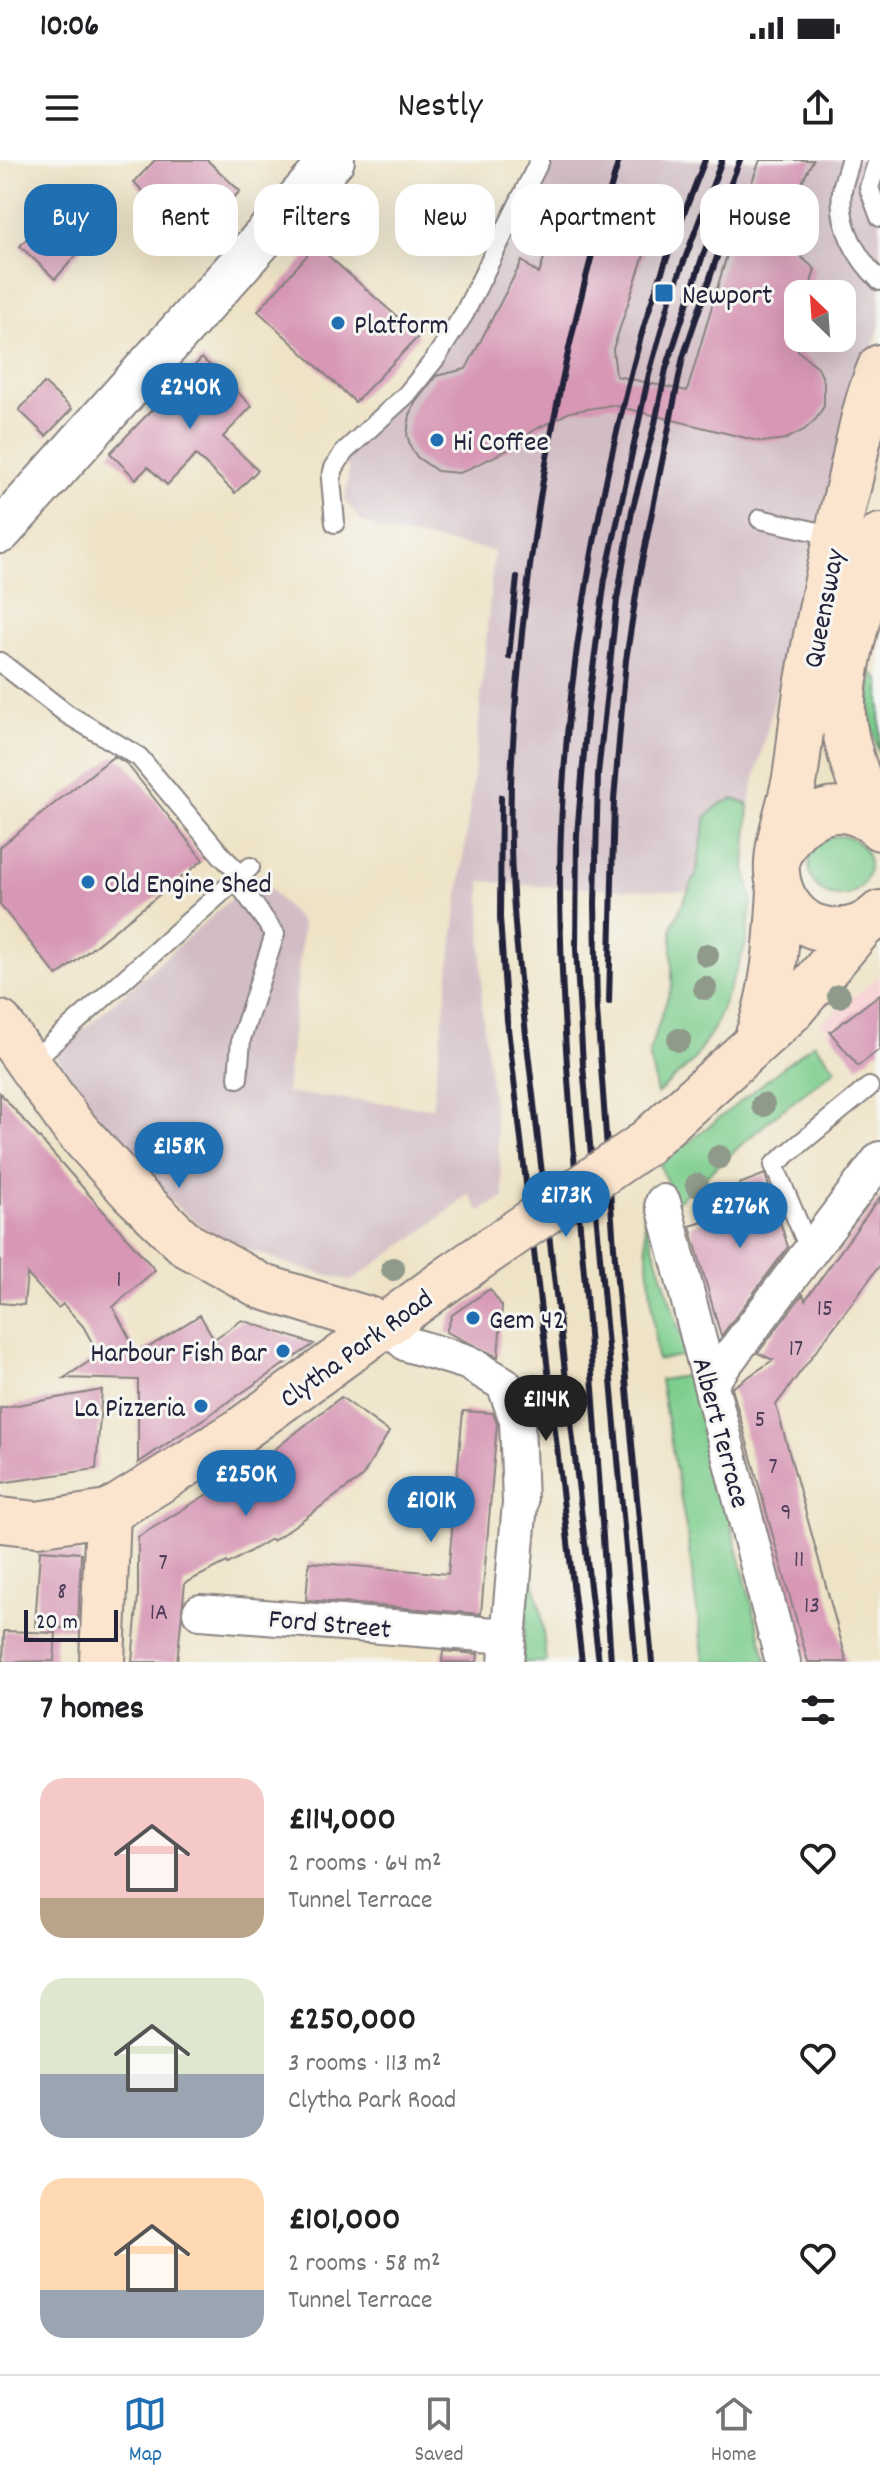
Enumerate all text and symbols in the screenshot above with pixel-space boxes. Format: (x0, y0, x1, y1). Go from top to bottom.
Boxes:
text: 10:06 (40, 7, 99, 50)
text: Nestly (397, 82, 483, 134)
icon: menu (40, 86, 84, 130)
icon: share (796, 86, 840, 130)
chip: Buy (24, 184, 117, 256)
chip: Rent (133, 184, 238, 256)
chip: Filters (254, 184, 379, 256)
chip: New (395, 184, 495, 256)
chip: Apartment (511, 184, 684, 256)
chip: House (700, 184, 819, 256)
place label: Newport (682, 278, 772, 318)
north arrow (784, 280, 856, 352)
map controls (784, 280, 856, 352)
marker: Newport (653, 282, 675, 304)
place label: Platform (354, 308, 449, 348)
marker: Platform (329, 314, 347, 332)
pin: £240K (134, 363, 246, 431)
text: £240K (159, 370, 221, 407)
place label: Hi Coffee (453, 425, 549, 465)
marker: Hi Coffee (428, 431, 446, 449)
street label: Queensway (796, 545, 858, 672)
place label: Old Engine Shed (104, 867, 272, 907)
marker: Old Engine Shed (79, 873, 97, 891)
pin: £158K (123, 1122, 235, 1190)
text: £158K (152, 1129, 206, 1166)
pin: £173K (510, 1171, 622, 1239)
text: £173K (540, 1178, 592, 1215)
pin: £276K (684, 1182, 796, 1250)
text: £276K (710, 1189, 770, 1226)
house number: 1 (116, 1264, 122, 1298)
street label: Clytha Park Road (273, 1282, 443, 1420)
house number: 15 (817, 1293, 833, 1327)
place label: Gem 42 (489, 1303, 565, 1343)
marker: Gem 42 (464, 1309, 482, 1327)
house number: 17 (789, 1333, 803, 1367)
place label: Harbour Fish Bar (90, 1336, 268, 1376)
marker: Harbour Fish Bar (274, 1342, 292, 1360)
street label: Albert Terrace (679, 1353, 757, 1513)
pin: £114K (490, 1375, 602, 1443)
text: £114K (522, 1382, 570, 1419)
place label: La Pizzeria (74, 1391, 186, 1431)
marker: La Pizzeria (192, 1397, 210, 1415)
house number: 5 (754, 1404, 766, 1438)
pin: £250K (190, 1450, 302, 1518)
house number: 7 (768, 1451, 778, 1485)
text: £250K (215, 1457, 277, 1494)
pin: £101K (375, 1476, 487, 1544)
text: £101K (406, 1483, 456, 1520)
house number: 9 (781, 1497, 792, 1531)
house number: 11 (794, 1544, 804, 1578)
house number: 7 (158, 1547, 168, 1581)
house number: 8 (57, 1576, 67, 1610)
house number: 13 (804, 1590, 820, 1624)
house number: 1A (150, 1597, 168, 1631)
street label: Ford Street (267, 1602, 393, 1652)
scale bar (24, 1606, 118, 1642)
text: 20 m (36, 1608, 78, 1639)
text: 7 homes (40, 1686, 144, 1735)
icon: filters (796, 1688, 840, 1732)
text: £114,000 (288, 1797, 396, 1846)
icon: home (104, 1810, 200, 1906)
icon: heart (796, 1836, 840, 1880)
text: 2 rooms · 64 m² (288, 1846, 442, 1883)
text: Tunnel Terrace (288, 1883, 432, 1920)
text: £250,000 (288, 1997, 416, 2046)
icon: home (104, 2010, 200, 2106)
icon: heart (796, 2036, 840, 2080)
text: 3 rooms · 113 m² (288, 2046, 441, 2083)
text: Clytha Park Road (288, 2083, 456, 2120)
text: £101,000 (288, 2197, 400, 2246)
icon: home (104, 2210, 200, 2306)
icon: heart (796, 2236, 840, 2280)
text: 2 rooms · 58 m² (288, 2246, 441, 2283)
text: Tunnel Terrace (288, 2283, 432, 2320)
tab: Map (123, 2392, 167, 2471)
tab: Saved (414, 2392, 464, 2471)
tab: Home (711, 2392, 756, 2471)

